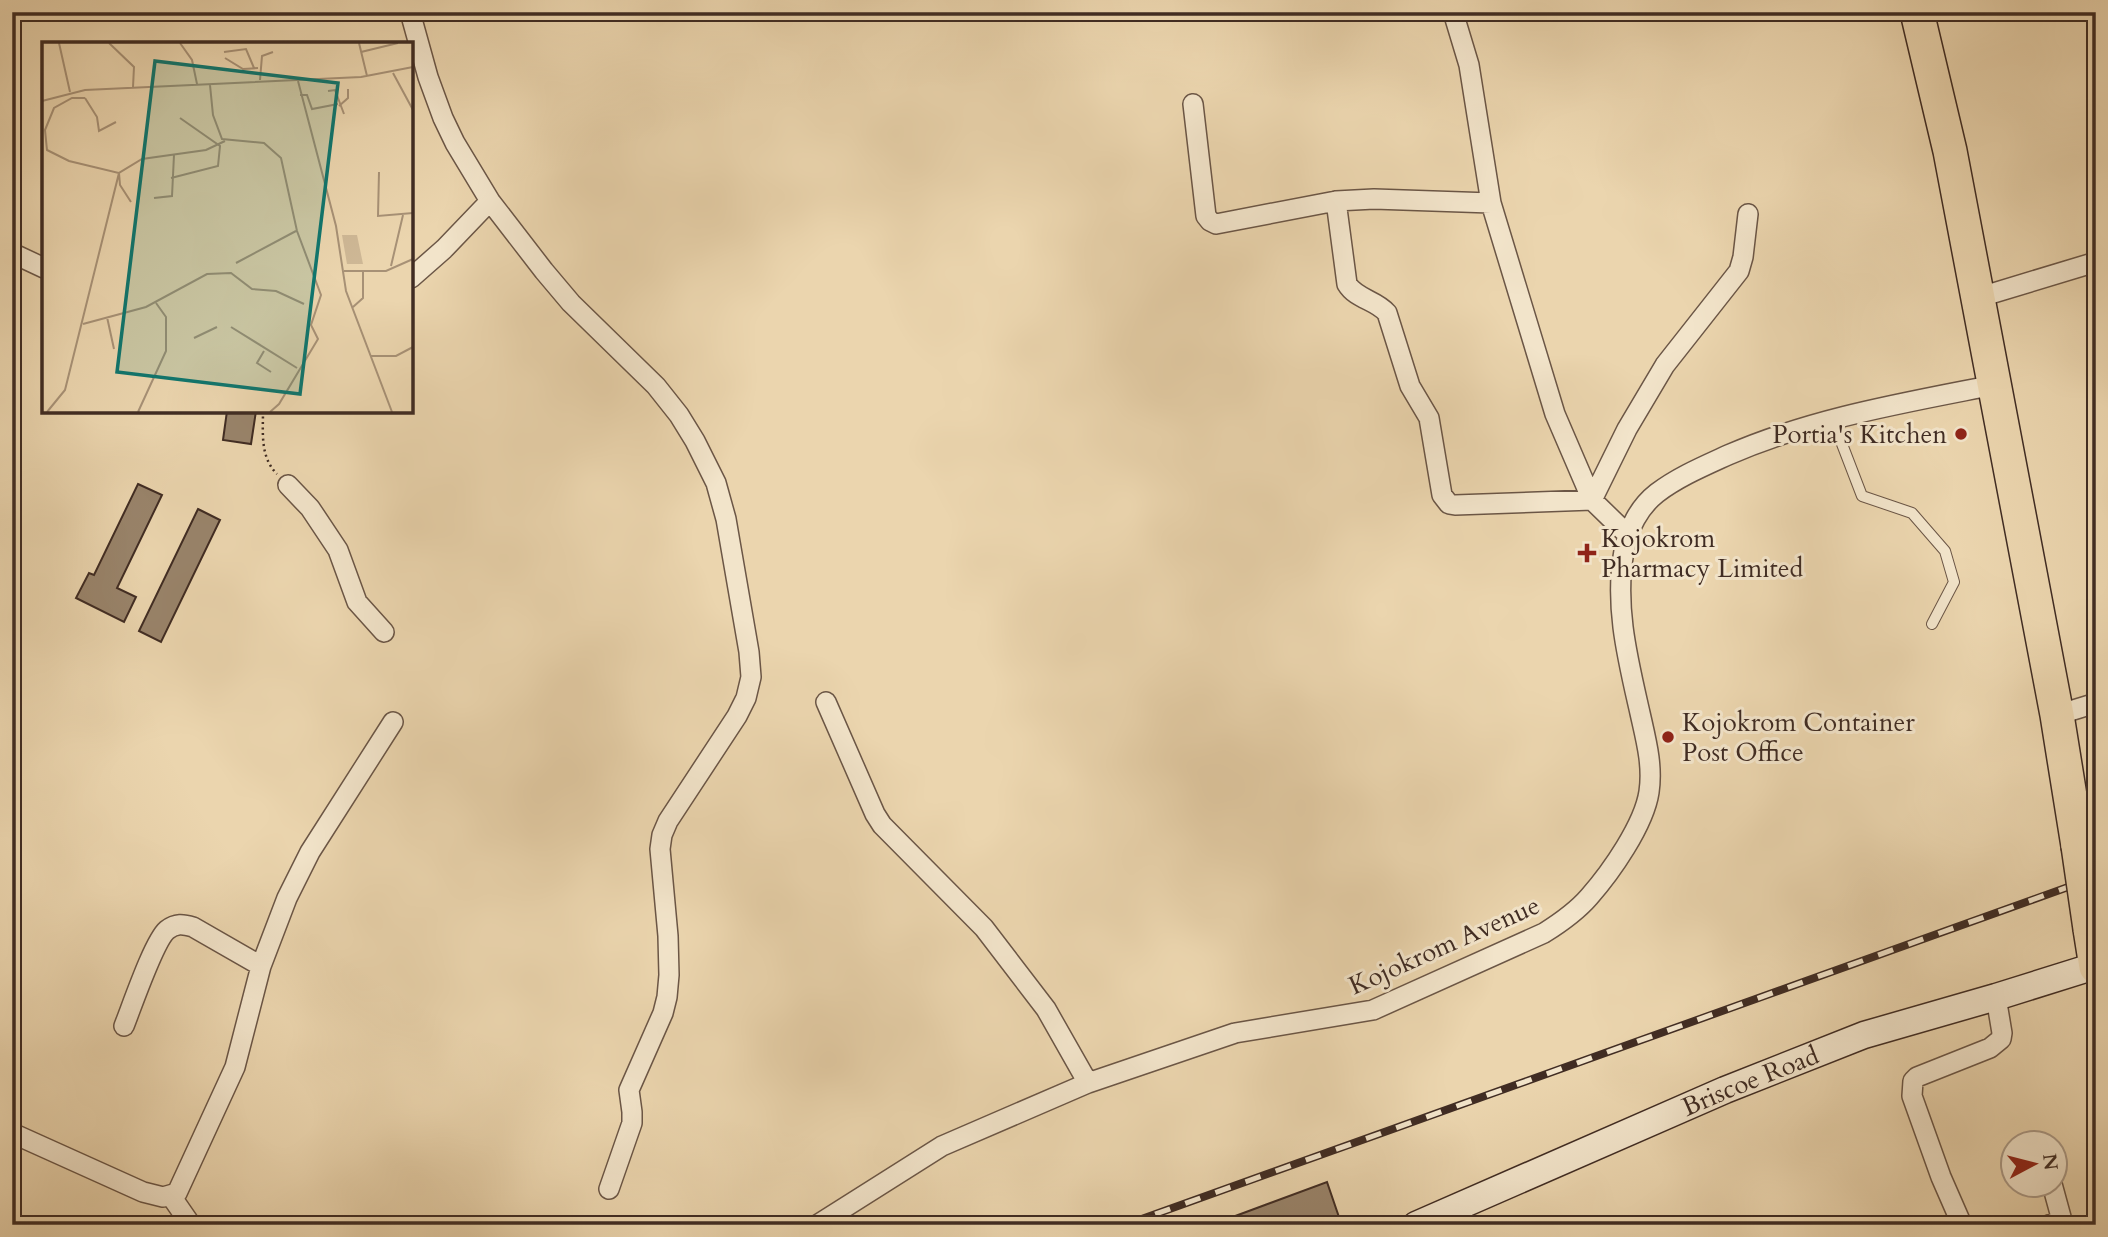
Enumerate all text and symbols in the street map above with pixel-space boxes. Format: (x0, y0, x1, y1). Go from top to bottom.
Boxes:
inset map (42, 42, 413, 413)
place label: Portia's Kitchen (1772, 417, 1947, 452)
marker: Portia's Kitchen (1953, 426, 1969, 442)
place label: Kojokrom Pharmacy Limited (1601, 521, 1804, 586)
marker: Kojokrom Pharmacy Limited (1579, 545, 1595, 561)
place label: Kojokrom Container Post Office (1682, 705, 1915, 770)
marker: Kojokrom Container Post Office (1660, 729, 1676, 745)
street label: Kojokrom Avenue (1343, 888, 1545, 1003)
street label: Briscoe Road (1676, 1038, 1824, 1125)
north arrow (2000, 1128, 2070, 1198)
text: N (2036, 1152, 2064, 1172)

